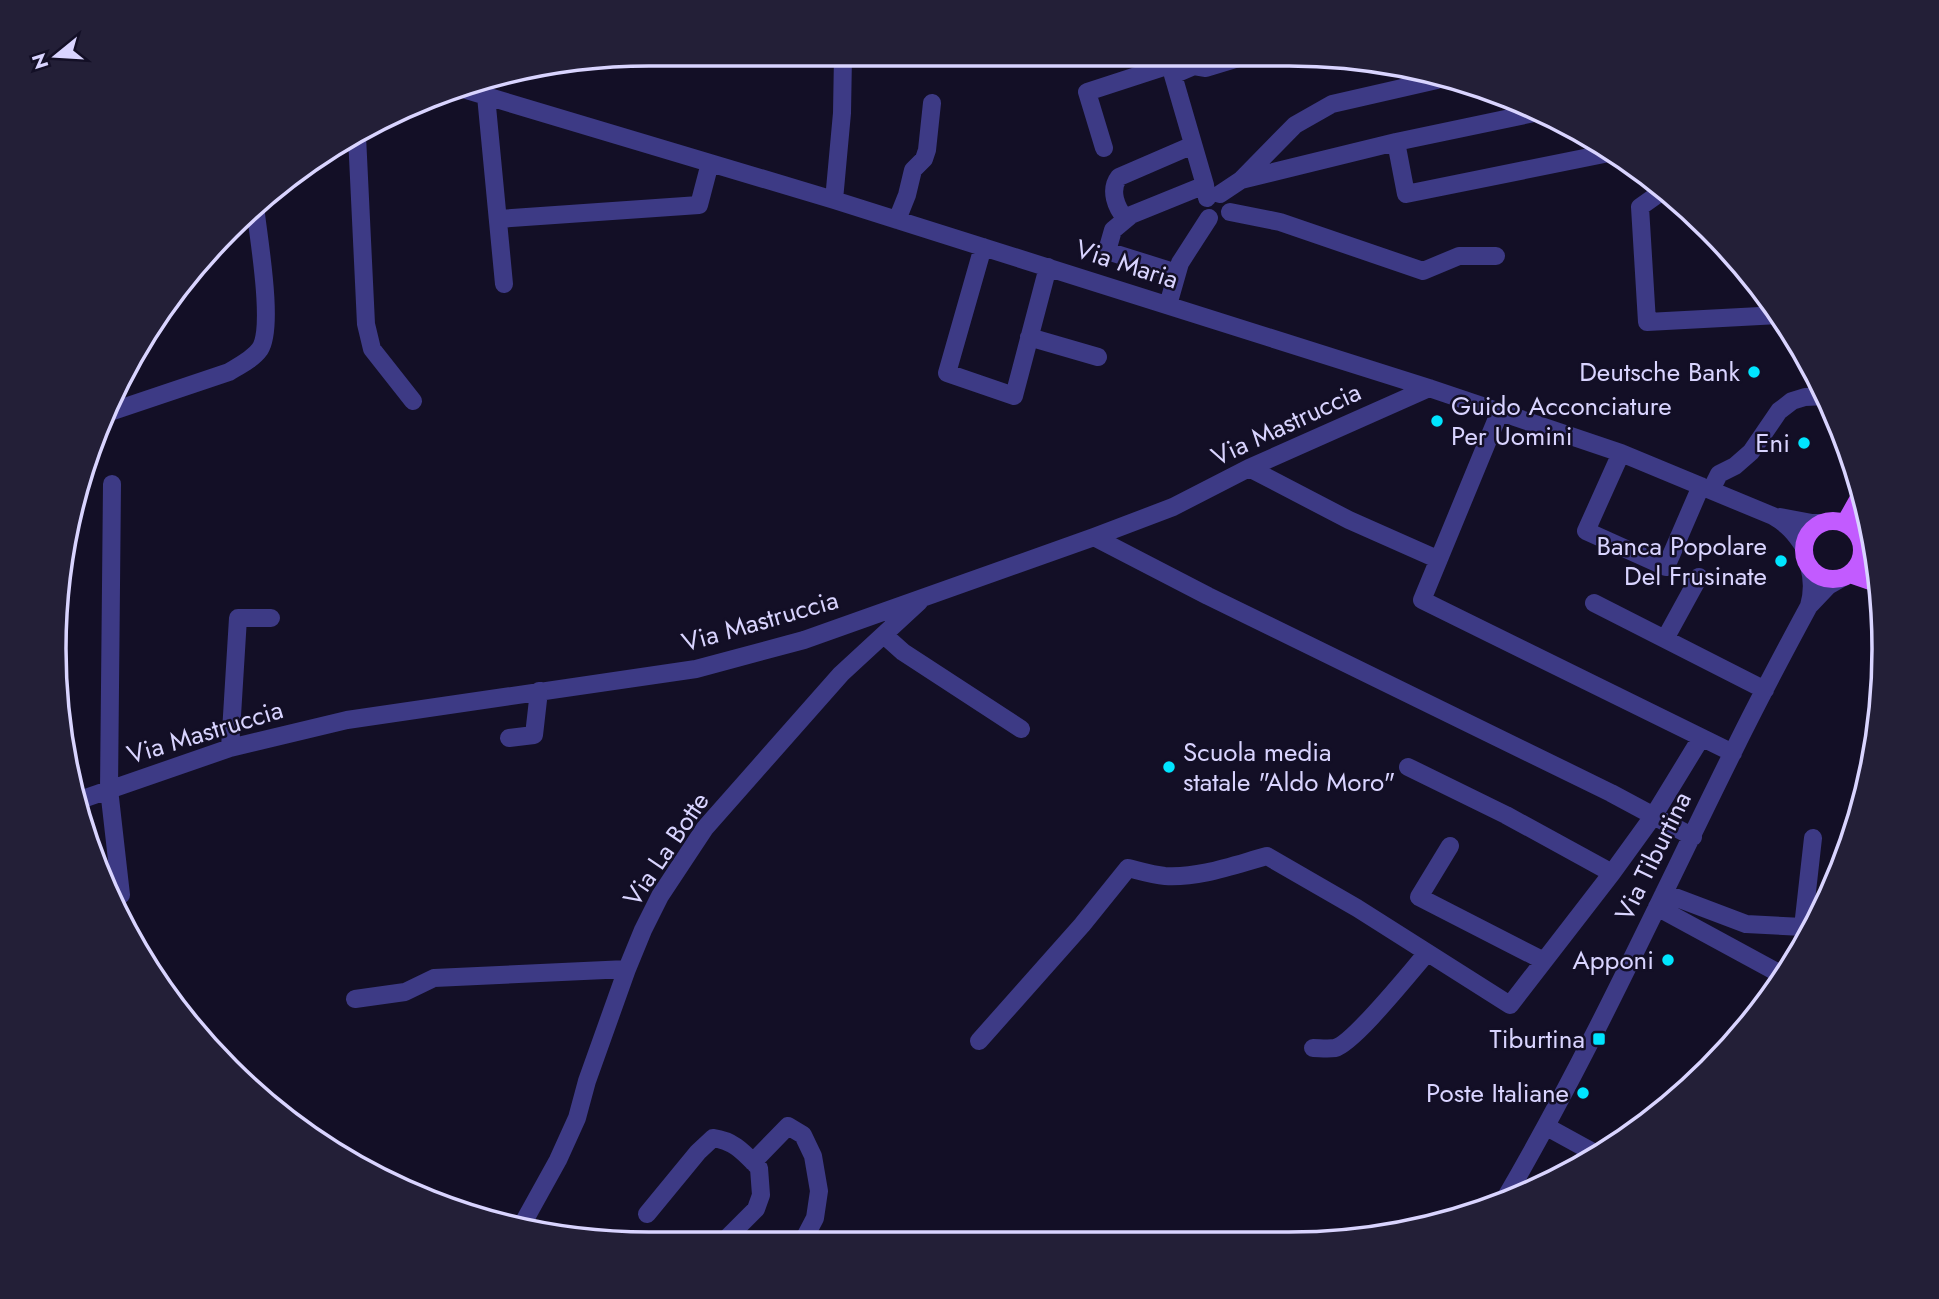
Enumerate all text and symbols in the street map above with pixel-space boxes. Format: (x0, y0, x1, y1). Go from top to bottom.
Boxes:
north arrow (21, 21, 91, 91)
text: N (25, 50, 55, 72)
street label: Via Maria (1071, 230, 1183, 298)
place label: Deutsche Bank (1579, 353, 1741, 391)
marker: Deutsche Bank (1746, 364, 1762, 380)
street label: Via Mastruccia (1205, 373, 1367, 475)
place label: Guido Acconciature Per Uomini (1451, 387, 1672, 455)
marker: Guido Acconciature Per Uomini (1429, 413, 1445, 429)
place label: Eni (1755, 424, 1790, 462)
marker: Eni (1796, 435, 1812, 451)
place label: Banca Popolare Del Frusinate (1597, 527, 1767, 595)
marker: Banca Popolare Del Frusinate (1773, 553, 1789, 569)
street label: Via Mastruccia (677, 581, 843, 661)
street label: Via Mastruccia (122, 690, 288, 774)
place label: Scuola media statale "Aldo Moro" (1183, 733, 1396, 801)
marker: Scuola media statale "Aldo Moro" (1161, 759, 1177, 775)
street label: Via La Botte (614, 784, 718, 914)
street label: Via Tiburtina (1605, 785, 1701, 927)
place label: Apponi (1573, 941, 1654, 979)
marker: Apponi (1660, 952, 1676, 968)
place label: Tiburtina (1490, 1020, 1585, 1058)
marker: Tiburtina (1591, 1031, 1607, 1047)
place label: Poste Italiane (1426, 1074, 1569, 1112)
marker: Poste Italiane (1575, 1085, 1591, 1101)

